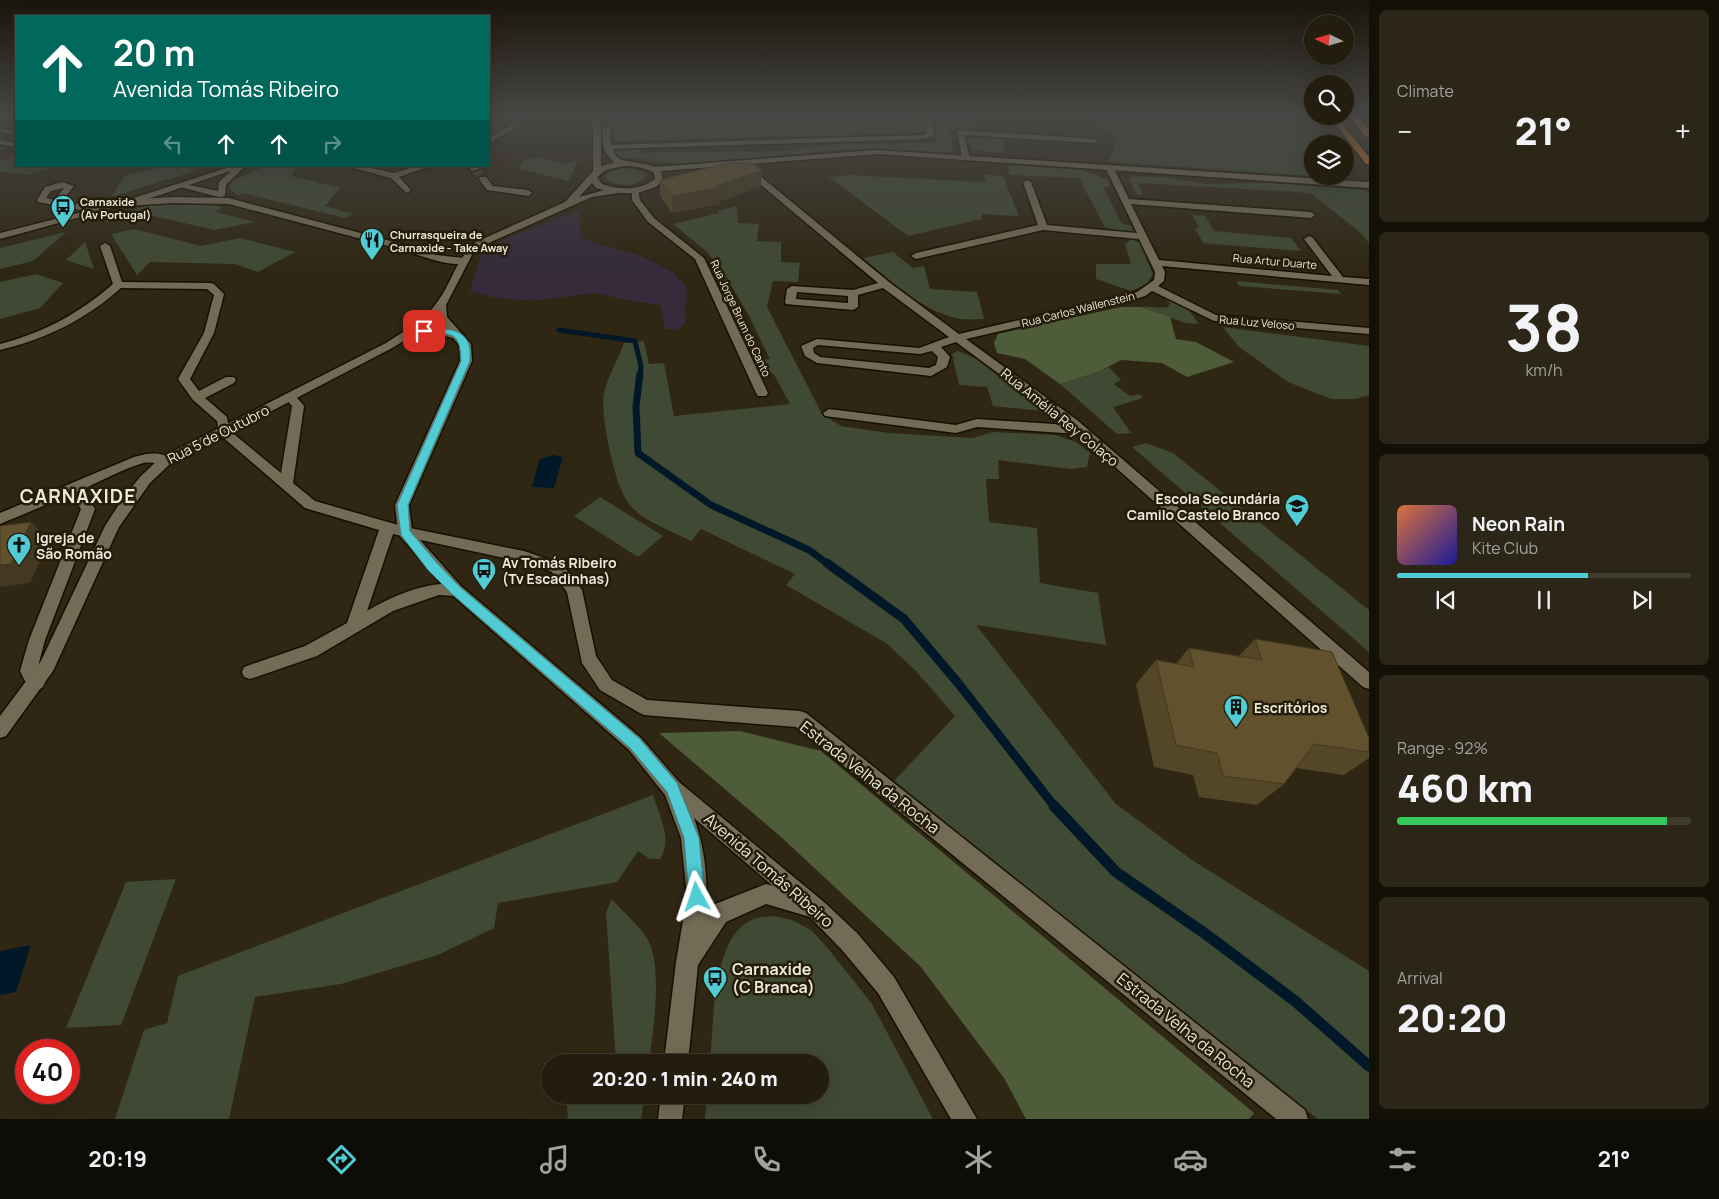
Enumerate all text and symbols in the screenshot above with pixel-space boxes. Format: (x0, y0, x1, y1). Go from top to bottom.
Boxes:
north arrow (1304, 15, 1354, 65)
map controls (1304, 15, 1354, 185)
text: 20 m (113, 29, 195, 77)
icon: ahead (30, 35, 95, 100)
text: Avenida Tomás Ribeiro (113, 74, 339, 104)
button: search (1304, 75, 1354, 125)
text: Climate (1397, 80, 1454, 102)
text: 21° (1515, 104, 1572, 156)
text: − (1397, 112, 1412, 150)
text: + (1675, 112, 1691, 150)
icon: left (159, 130, 187, 158)
icon: ahead (212, 130, 240, 158)
icon: ahead (265, 130, 293, 158)
icon: right (318, 130, 346, 158)
button: layers (1304, 135, 1354, 185)
bus stop icon: Carnaxide (Av Portugal) (50, 194, 76, 228)
place label: Carnaxide (Av Portugal) (80, 194, 151, 222)
restaurant icon: Churrasqueira de Carnaxide - Take Away (359, 227, 385, 261)
place label: Churrasqueira de Carnaxide - Take Away (390, 227, 509, 255)
street label: Rua Artur Duarte (1232, 250, 1318, 272)
street label: Rua Jorge Brum do Canto (707, 257, 775, 379)
text: 38 (1505, 282, 1583, 371)
street label: Rua Carlos Wallenstein (1020, 288, 1136, 330)
pin (403, 310, 445, 352)
street label: Rua Luz Veloso (1219, 311, 1296, 333)
icon: arrive (410, 317, 438, 345)
text: km/h (1525, 359, 1563, 381)
street label: Rua Amélia Rey Colaço (997, 364, 1123, 470)
street label: Rua 5 de Outubro (164, 400, 272, 468)
district label: CARNAXIDE (20, 483, 136, 509)
place label: Escola Secundária Camilo Castelo Branco (1127, 489, 1280, 524)
school or university icon: Escola Secundária Camilo Castelo Branco (1284, 493, 1310, 527)
text: Neon Rain (1472, 511, 1565, 537)
place label: Igreja de São Romão (36, 528, 112, 563)
church icon: Igreja de São Romão (6, 532, 32, 566)
text: Kite Club (1472, 537, 1538, 559)
place label: Av Tomás Ribeiro (Tv Escadinhas) (502, 553, 617, 588)
bus stop icon: Av Tomás Ribeiro (Tv Escadinhas) (471, 557, 497, 591)
icon: previous (1432, 586, 1460, 614)
icon: pause (1530, 586, 1558, 614)
icon: next (1628, 586, 1656, 614)
building icon: Escritórios (1223, 694, 1249, 728)
place label: Escritórios (1254, 698, 1328, 717)
street label: Estrada Velha da Rocha (796, 716, 944, 838)
text: Range · 92% (1397, 737, 1488, 759)
text: 460 km (1397, 761, 1533, 813)
street label: Avenida Tomás Ribeiro (700, 808, 838, 932)
position arrow (670, 870, 722, 922)
place label: Carnaxide (C Branca) (732, 958, 815, 998)
bus stop icon: Carnaxide (C Branca) (702, 965, 728, 999)
street label: Estrada Velha da Rocha (1112, 967, 1260, 1093)
text: Arrival (1397, 967, 1443, 989)
text: 20:20 (1397, 991, 1508, 1043)
speed limit sign: 40 (15, 1039, 80, 1104)
text: 20:20 · 1 min · 240 m (592, 1066, 778, 1092)
icon: directions (324, 1142, 359, 1177)
icon: music (537, 1142, 572, 1177)
icon: phone (749, 1142, 784, 1177)
icon: climate (961, 1142, 996, 1177)
icon: car (1173, 1142, 1208, 1177)
icon: filters (1385, 1142, 1420, 1177)
text: 20:19 (89, 1144, 147, 1174)
text: 21° (1598, 1144, 1630, 1174)

